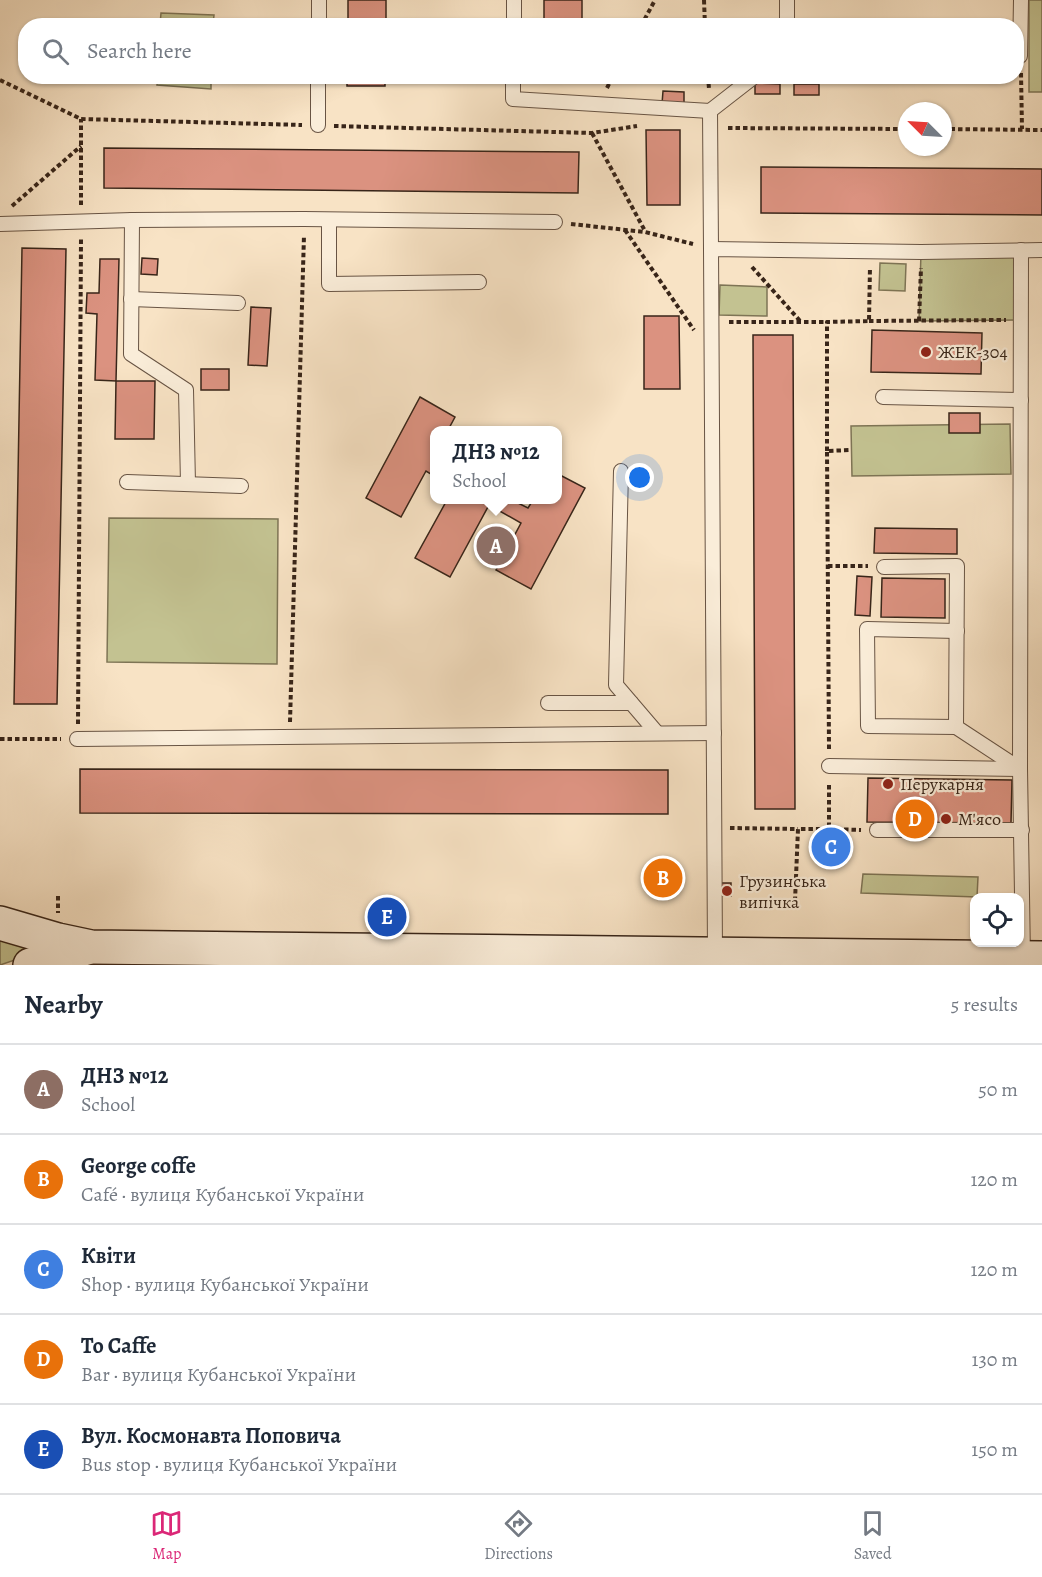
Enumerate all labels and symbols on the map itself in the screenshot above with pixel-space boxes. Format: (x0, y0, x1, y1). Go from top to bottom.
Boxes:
north arrow (898, 102, 952, 156)
place label: ЖЕК-304 (938, 340, 1008, 364)
marker: ЖЕК-304 (919, 345, 933, 359)
your location (625, 463, 654, 492)
pin: A (476, 524, 516, 568)
place label: Перукарня (900, 772, 984, 796)
marker: Перукарня (881, 777, 895, 791)
pin: D (896, 796, 934, 842)
place label: М'ясо (958, 807, 1001, 831)
marker: М'ясо (939, 812, 953, 826)
pin: C (812, 824, 850, 870)
pin: B (644, 856, 682, 900)
place label: Грузинська випічка (739, 869, 827, 914)
marker: Грузинська випічка (720, 884, 734, 898)
pin: E (368, 894, 406, 940)

